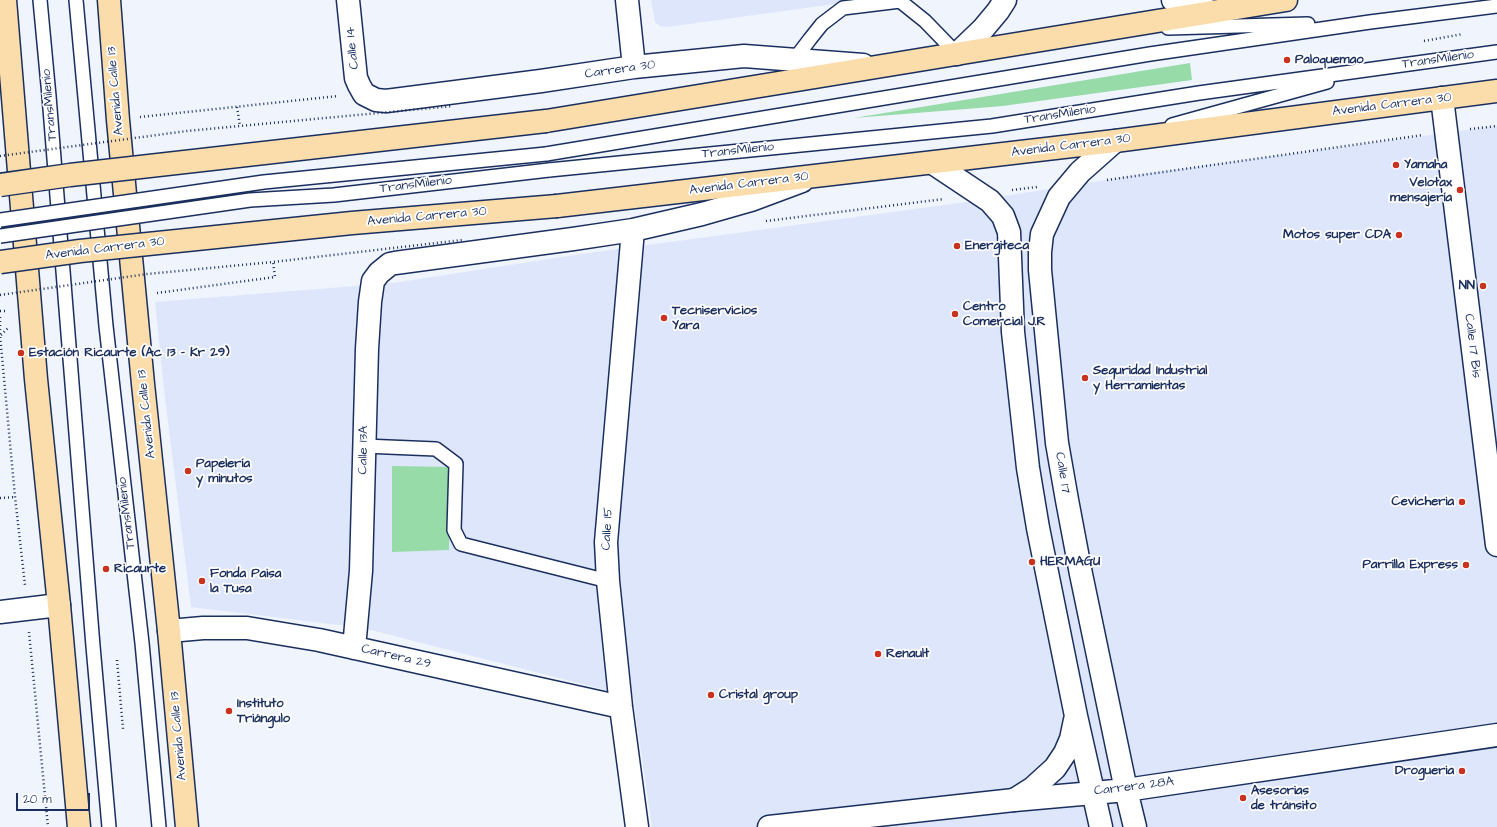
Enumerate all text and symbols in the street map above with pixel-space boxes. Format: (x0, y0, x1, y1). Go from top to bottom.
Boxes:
street label: Calle 14 (343, 26, 363, 70)
street label: Avenida Calle 13 (104, 46, 128, 136)
street label: TransMilenio (1401, 47, 1475, 73)
place label: Paloquemao (1295, 52, 1364, 68)
marker: Paloquemao (1282, 55, 1292, 65)
street label: Carrera 30 (584, 57, 656, 83)
street label: TransMilenio (39, 68, 61, 142)
street label: Avenida Carrera 30 (1331, 90, 1453, 120)
street label: TransMilenio (1023, 102, 1097, 128)
street label: Avenida Carrera 30 (1010, 131, 1132, 161)
street label: TransMilenio (701, 139, 775, 163)
place label: Yamaha (1404, 157, 1447, 173)
marker: Yamaha (1391, 160, 1401, 170)
street label: Avenida Carrera 30 (688, 169, 810, 199)
street label: TransMilenio (379, 173, 453, 197)
place label: Velotax mensajería (1390, 175, 1452, 206)
marker: Velotax mensajería (1455, 185, 1465, 195)
street label: Avenida Carrera 30 (367, 204, 487, 230)
place label: Motos super CDA (1283, 227, 1391, 243)
marker: Motos super CDA (1394, 230, 1404, 240)
street label: Avenida Carrera 30 (44, 234, 166, 264)
place label: Energiteca (965, 238, 1029, 254)
marker: Energiteca (952, 241, 962, 251)
place label: NN (1459, 278, 1475, 294)
marker: NN (1478, 281, 1488, 291)
place label: Centro Comercial J.R (963, 299, 1046, 330)
place label: Tecniservicios Yara (672, 303, 757, 334)
marker: Centro Comercial J.R (950, 309, 960, 319)
marker: Tecniservicios Yara (659, 313, 669, 323)
street label: Calle 17 Bis (1460, 313, 1484, 379)
place label: Estación Ricaurte (Ac 13 - Kr 29) (29, 345, 230, 361)
marker: Estación Ricaurte (Ac 13 - Kr 29) (16, 348, 26, 358)
place label: Seguridad Industrial y Herramientas (1093, 363, 1207, 394)
street label: Avenida Calle 13 (135, 369, 159, 459)
marker: Seguridad Industrial y Herramientas (1080, 373, 1090, 383)
street label: Calle 13A (356, 425, 372, 475)
street label: Calle 17 (1051, 451, 1073, 495)
place label: Papelería y minutos (196, 456, 253, 487)
marker: Papelería y minutos (183, 466, 193, 476)
street label: TransMilenio (115, 476, 139, 550)
place label: Cevicheria (1392, 494, 1454, 510)
marker: Cevicheria (1457, 497, 1467, 507)
street label: Calle 15 (599, 507, 617, 551)
place label: HERMAGU (1040, 554, 1100, 570)
marker: HERMAGU (1027, 557, 1037, 567)
place label: Parrilla Express (1363, 557, 1458, 573)
marker: Parrilla Express (1461, 560, 1471, 570)
place label: Ricaurte (114, 561, 166, 577)
marker: Ricaurte (101, 564, 111, 574)
place label: Fonda Paisa la Tusa (210, 566, 281, 597)
marker: Fonda Paisa la Tusa (197, 576, 207, 586)
street label: Carrera 29 (360, 641, 432, 673)
place label: Renault (886, 646, 929, 662)
marker: Renault (873, 649, 883, 659)
place label: Cristal group (719, 687, 798, 703)
marker: Cristal group (706, 690, 716, 700)
street label: Avenida Calle 13 (167, 691, 191, 781)
place label: Instituto Triángulo (237, 696, 290, 727)
marker: Instituto Triángulo (224, 706, 234, 716)
place label: Drogueria (1395, 763, 1454, 779)
marker: Drogueria (1457, 766, 1467, 776)
street label: Carrera 28A (1093, 774, 1175, 800)
place label: Asesorias de tránsito (1251, 783, 1317, 814)
scale bar (18, 785, 92, 811)
text: 20 m (23, 791, 52, 808)
marker: Asesorias de tránsito (1238, 793, 1248, 803)

